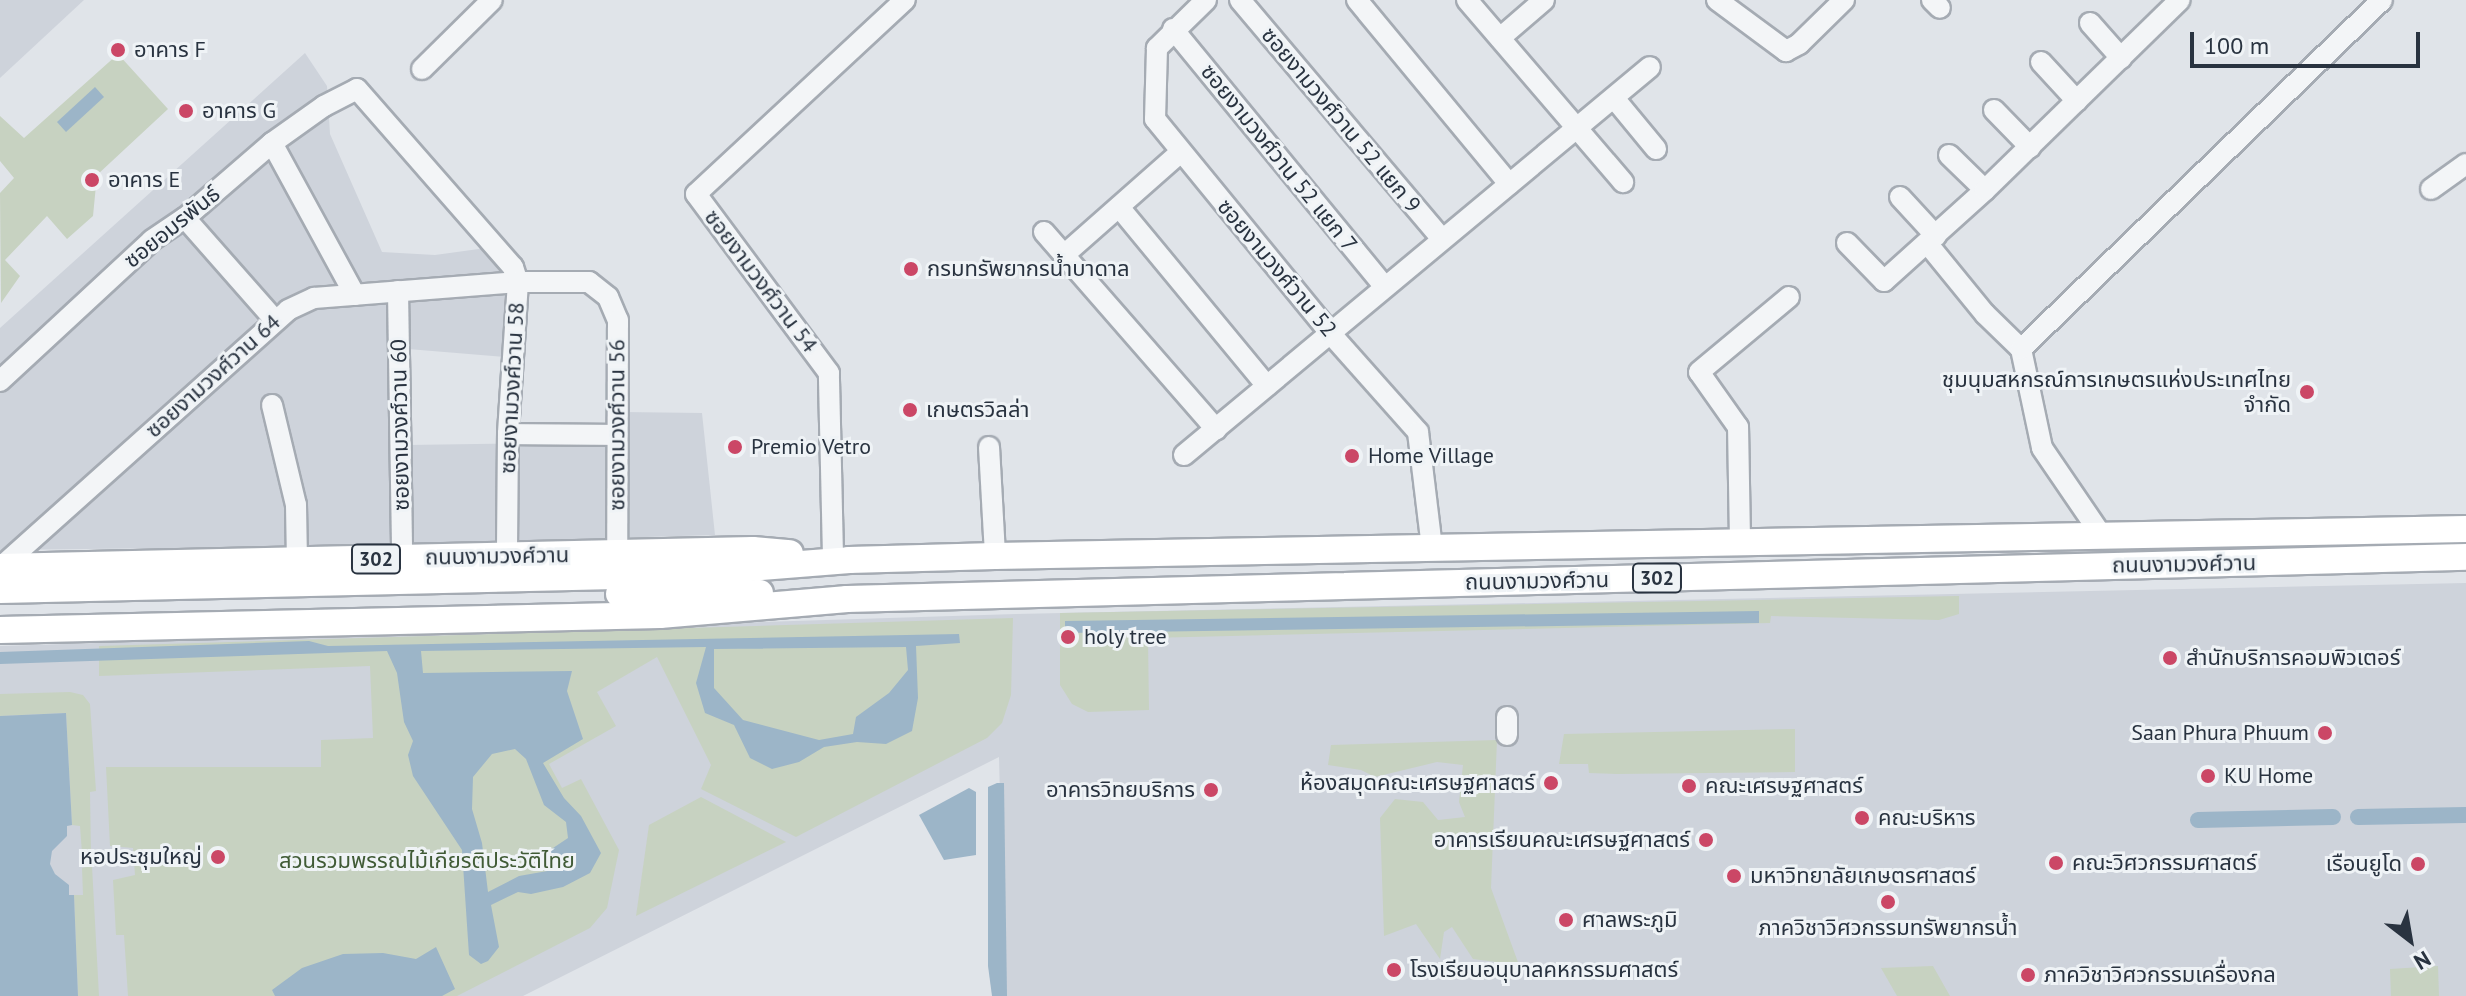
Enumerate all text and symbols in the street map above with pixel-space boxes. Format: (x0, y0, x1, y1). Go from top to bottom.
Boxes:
scale bar (2194, 16, 2424, 66)
street label: ซอยงามวงศ์วาน 52 แยก 9 (1256, 22, 1426, 218)
text: 100 m (2204, 30, 2269, 61)
place label: อาคาร F (134, 37, 206, 63)
marker: อาคาร F (109, 41, 127, 59)
street label: ซอยงามวงศ์วาน 52 แยก 7 (1195, 59, 1363, 257)
place label: อาคาร G (202, 98, 276, 124)
marker: อาคาร G (177, 102, 195, 120)
place label: อาคาร E (108, 167, 180, 193)
marker: อาคาร E (83, 171, 101, 189)
street label: ซอยอมรพันธ์ (119, 180, 225, 274)
street label: ซอยงามวงศ์วาน 52 (1212, 194, 1342, 342)
street label: ซอยงามวงศ์วาน 54 (699, 204, 823, 358)
place label: กรมทรัพยากรน้ำบาดาล (927, 256, 1129, 282)
marker: กรมทรัพยากรน้ำบาดาล (902, 260, 920, 278)
street label: ซอยงามวงศ์วาน 58 (494, 302, 530, 474)
street label: ซอยงามวงศ์วาน 64 (140, 309, 286, 443)
street label: ซอยงามวงศ์วาน 60 (385, 339, 415, 511)
street label: ซอยงามวงศ์วาน 56 (604, 339, 630, 511)
place label: ชุมนุมสหกรณ์การเกษตรแห่งประเทศไทย จำกัด (1942, 366, 2291, 418)
marker: ชุมนุมสหกรณ์การเกษตรแห่งประเทศไทย จำกัด (2298, 383, 2316, 401)
place label: เกษตรวิลล่า (926, 397, 1029, 423)
marker: เกษตรวิลล่า (901, 401, 919, 419)
place label: Premio Vetro (751, 434, 872, 460)
marker: Premio Vetro (726, 438, 744, 456)
place label: Home Village (1368, 443, 1495, 469)
marker: Home Village (1343, 447, 1361, 465)
street label: ถนนงามวงศ์วาน (425, 542, 569, 570)
road number: 302 (350, 543, 402, 575)
street label: ถนนงามวงศ์วาน (2112, 550, 2256, 578)
road number: 302 (1631, 562, 1683, 594)
street label: ถนนงามวงศ์วาน (1465, 567, 1609, 595)
place label: holy tree (1084, 624, 1167, 650)
marker: holy tree (1059, 628, 1077, 646)
place label: สำนักบริการคอมพิวเตอร์ (2186, 645, 2400, 671)
marker: สำนักบริการคอมพิวเตอร์ (2161, 649, 2179, 667)
place label: Saan Phura Phuum (2131, 720, 2309, 746)
marker: Saan Phura Phuum (2316, 724, 2334, 742)
place label: KU Home (2224, 763, 2313, 789)
marker: KU Home (2199, 767, 2217, 785)
place label: ห้องสมุดคณะเศรษฐศาสตร์ (1300, 770, 1535, 796)
place label: คณะเศรษฐศาสตร์ (1705, 773, 1863, 799)
marker: ห้องสมุดคณะเศรษฐศาสตร์ (1542, 774, 1560, 792)
place label: อาคารวิทยบริการ (1046, 777, 1195, 803)
marker: คณะเศรษฐศาสตร์ (1680, 777, 1698, 795)
marker: อาคารวิทยบริการ (1202, 781, 1220, 799)
place label: คณะบริหาร (1878, 805, 1976, 831)
marker: คณะบริหาร (1853, 809, 1871, 827)
place label: อาคารเรียนคณะเศรษฐศาสตร์ (1434, 827, 1690, 853)
marker: อาคารเรียนคณะเศรษฐศาสตร์ (1697, 831, 1715, 849)
place label: หอประชุมใหญ่ (80, 844, 202, 870)
marker: หอประชุมใหญ่ (209, 848, 227, 866)
park label: สวนรวมพรรณไม้เกียรติประวัติไทย (279, 848, 575, 874)
place label: คณะวิศวกรรมศาสตร์ (2072, 850, 2257, 876)
place label: เรือนยูโด (2326, 851, 2402, 877)
marker: คณะวิศวกรรมศาสตร์ (2047, 854, 2065, 872)
marker: เรือนยูโด (2409, 855, 2427, 873)
place label: มหาวิทยาลัยเกษตรศาสตร์ (1750, 863, 1976, 889)
marker: มหาวิทยาลัยเกษตรศาสตร์ (1725, 867, 1743, 885)
marker: ภาควิชาวิศวกรรมทรัพยากรน้ำ (1879, 893, 1897, 911)
north arrow (2370, 900, 2450, 980)
place label: ศาลพระภูมิ (1582, 907, 1678, 933)
marker: ศาลพระภูมิ (1557, 911, 1575, 929)
place label: ภาควิชาวิศวกรรมทรัพยากรน้ำ (1759, 915, 2017, 941)
text: N (2409, 945, 2436, 976)
place label: โรงเรียนอนุบาลคหกรรมศาสตร์ (1410, 957, 1678, 983)
marker: โรงเรียนอนุบาลคหกรรมศาสตร์ (1385, 961, 1403, 979)
place label: ภาควิชาวิศวกรรมเครื่องกล (2044, 962, 2276, 988)
marker: ภาควิชาวิศวกรรมเครื่องกล (2019, 966, 2037, 984)

